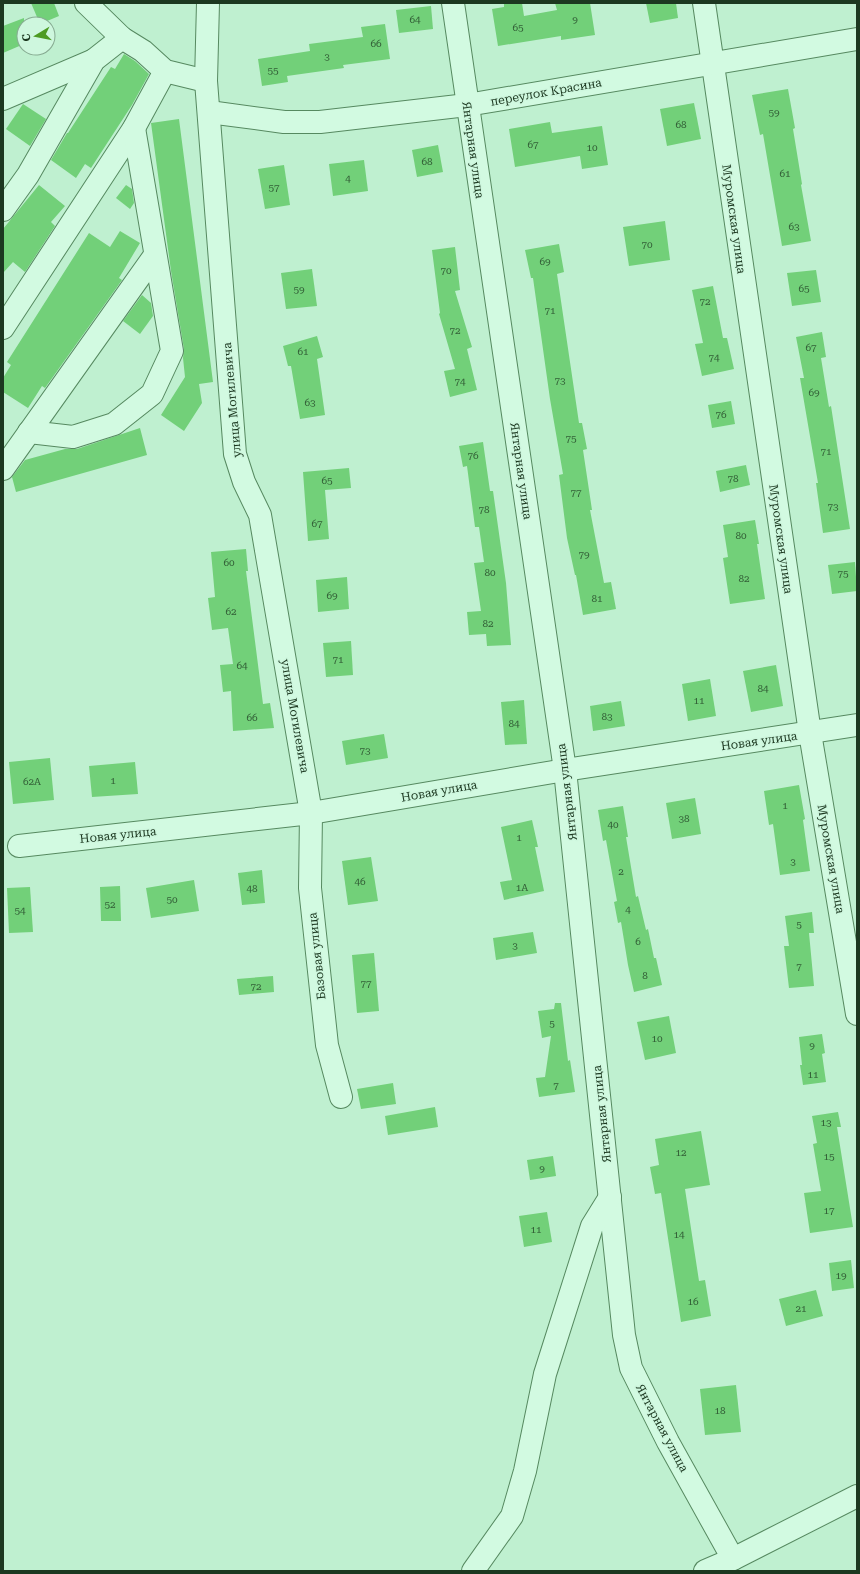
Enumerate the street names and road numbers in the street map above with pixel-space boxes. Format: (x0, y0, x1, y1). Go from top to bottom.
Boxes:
street label: переулок Красина (489, 75, 603, 109)
street label: Янтарная улица (459, 101, 487, 200)
street label: Муромская улица (719, 163, 749, 275)
street label: улица Могилевича (220, 341, 244, 458)
street label: Янтарная улица (507, 422, 535, 521)
street label: Муромская улица (766, 483, 796, 595)
street label: улица Могилевича (278, 658, 312, 775)
street label: Новая улица (720, 729, 799, 753)
street label: Янтарная улица (554, 742, 580, 841)
street label: Новая улица (400, 777, 479, 805)
street label: Муромская улица (815, 803, 848, 915)
street label: Новая улица (79, 824, 158, 846)
street label: Базовая улица (305, 911, 329, 1000)
street label: Янтарная улица (590, 1064, 614, 1163)
street label: Янтарная улица (633, 1381, 691, 1475)

